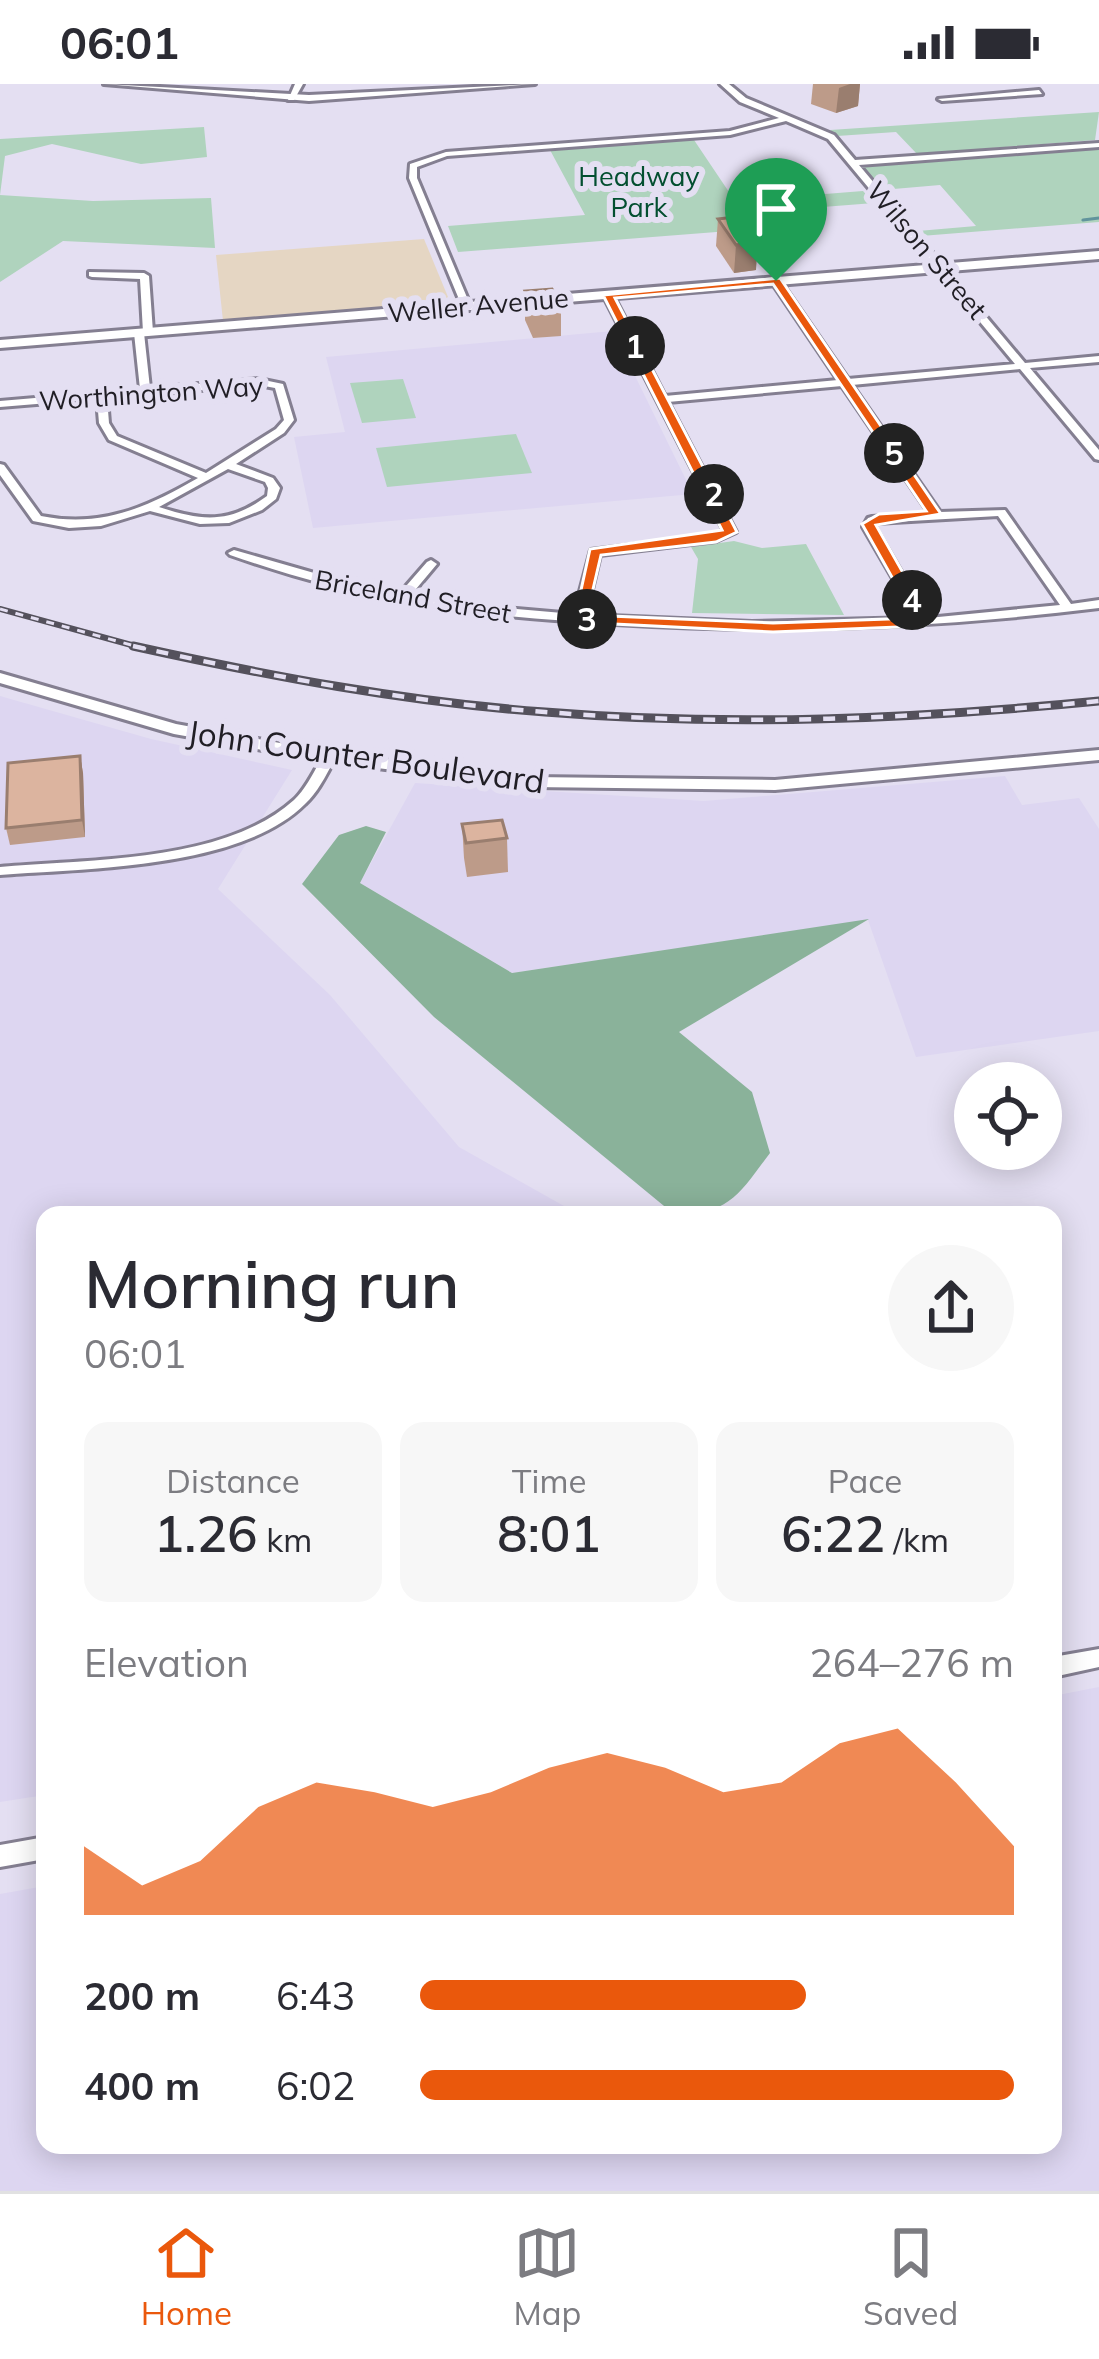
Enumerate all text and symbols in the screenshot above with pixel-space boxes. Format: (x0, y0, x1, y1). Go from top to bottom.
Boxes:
text: 06:01 (60, 14, 179, 70)
pin (725, 158, 827, 281)
park label: Headway Park (578, 159, 700, 224)
street label: Wilson Street (860, 174, 994, 326)
icon: arrive (743, 176, 809, 242)
street label: Weller Avenue (386, 280, 570, 330)
pin: 1 (605, 316, 665, 376)
text: 1 (625, 325, 645, 366)
street label: Worthington Way (38, 368, 265, 418)
pin: 5 (864, 423, 924, 483)
text: 5 (884, 432, 904, 473)
pin: 2 (684, 464, 744, 524)
text: 2 (704, 473, 724, 514)
street label: Briceland Street (312, 562, 514, 630)
pin: 4 (882, 570, 942, 630)
text: 4 (902, 579, 922, 620)
pin: 3 (557, 589, 617, 649)
text: 3 (577, 598, 597, 639)
street label: John Counter Boulevard (185, 711, 547, 801)
map controls (954, 1062, 1062, 1170)
button: locate (954, 1062, 1062, 1170)
text: Morning run (84, 1242, 460, 1325)
button: share (888, 1245, 1014, 1371)
text: 06:01 (84, 1329, 187, 1378)
text: Distance (166, 1460, 300, 1501)
text: Time (512, 1460, 586, 1501)
text: Pace (828, 1460, 902, 1501)
text: 1.26 (154, 1501, 258, 1565)
text: 8:01 (497, 1501, 601, 1565)
text: 6:22 (781, 1501, 885, 1565)
text: km (258, 1519, 312, 1560)
text: /km (885, 1519, 949, 1560)
text: Elevation (84, 1638, 249, 1687)
text: 264–276 m (809, 1638, 1014, 1687)
text: 200 m (84, 1971, 200, 2020)
text: 6:43 (276, 1971, 355, 2020)
text: 400 m (84, 2061, 200, 2110)
text: 6:02 (276, 2061, 355, 2110)
tab: Home (141, 2220, 232, 2333)
tab: Map (513, 2220, 581, 2333)
tab: Saved (863, 2220, 958, 2333)

